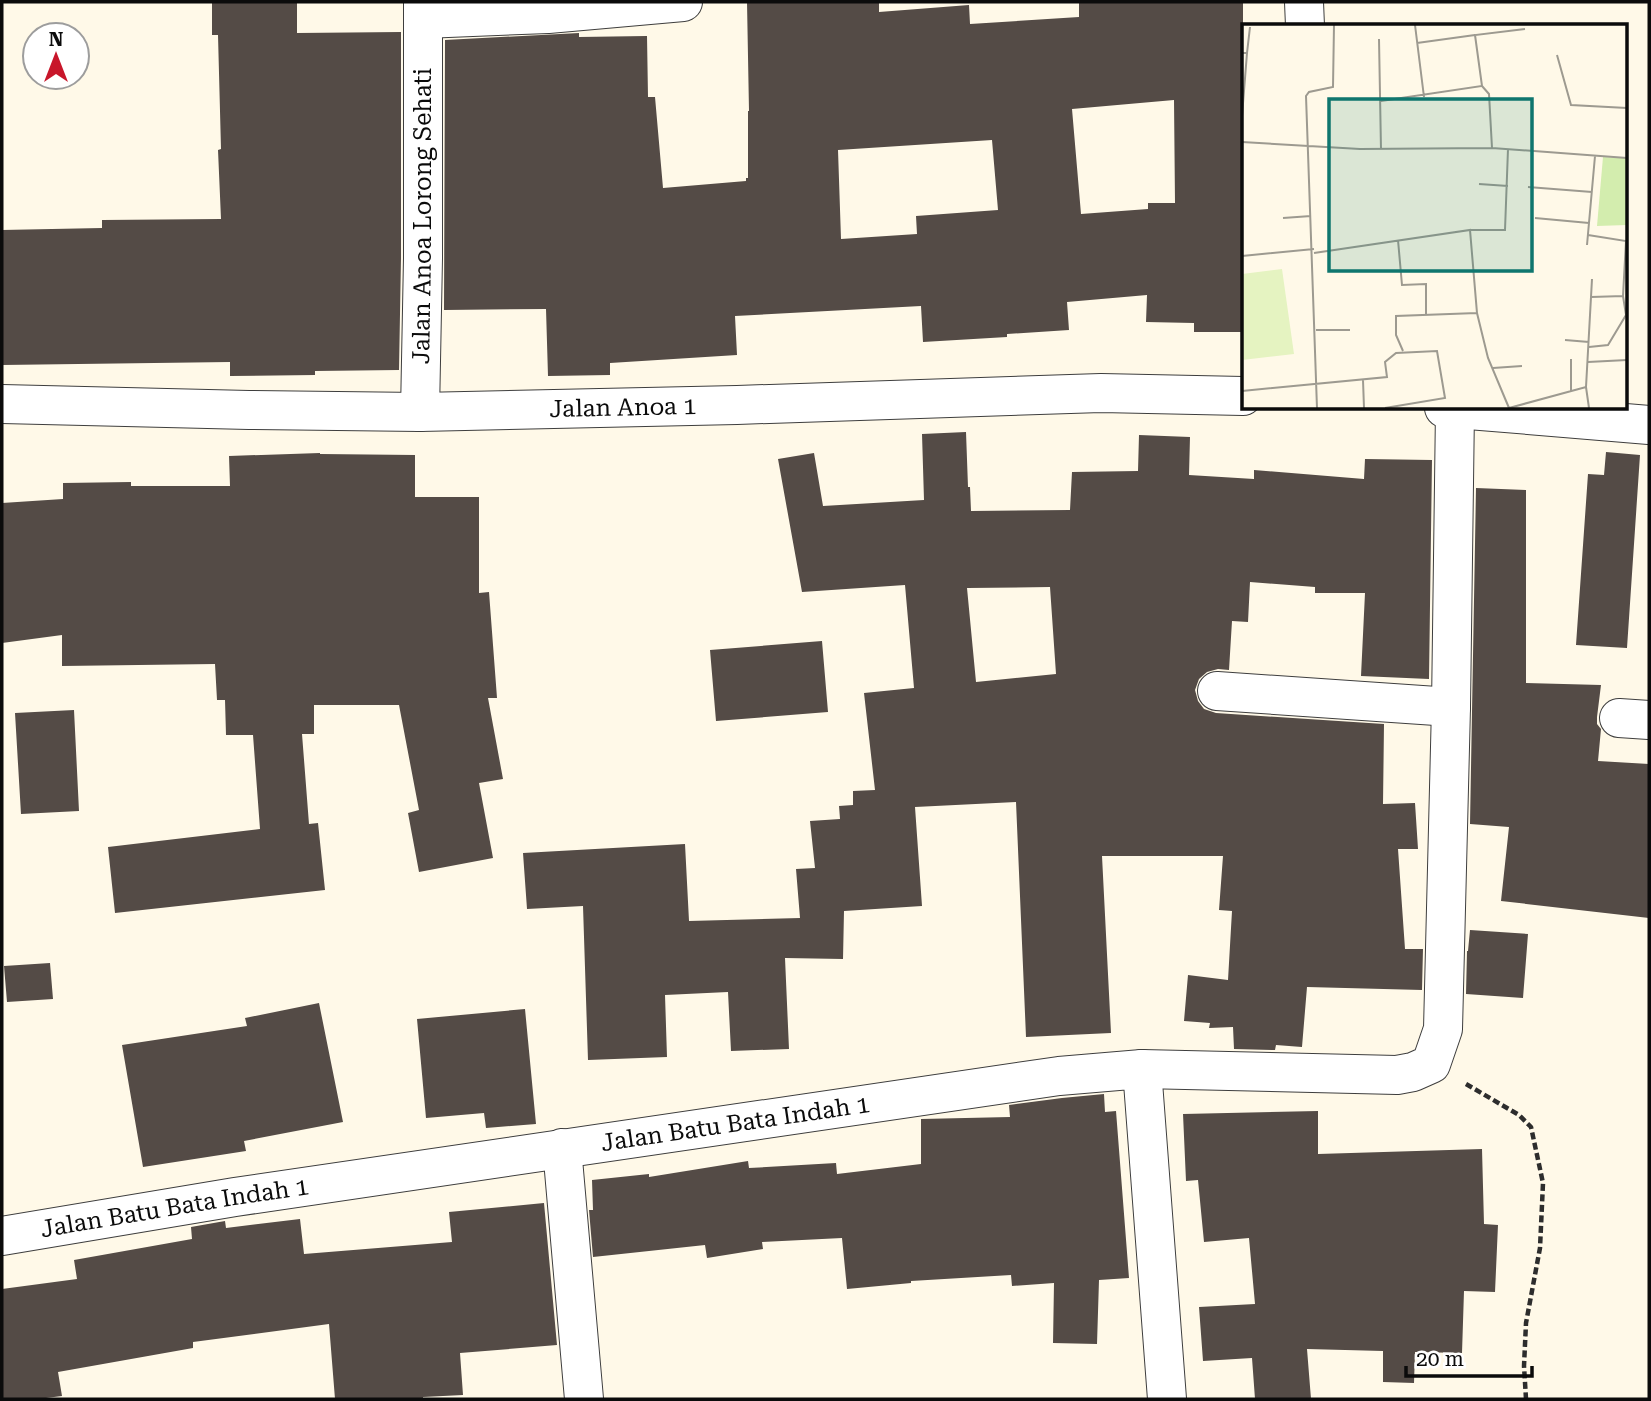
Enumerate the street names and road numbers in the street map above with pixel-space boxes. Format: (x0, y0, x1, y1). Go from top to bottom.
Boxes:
street label: Jalan Anoa Lorong Sehati (407, 68, 437, 364)
street label: Jalan Anoa 1 (549, 392, 697, 423)
street label: Jalan Batu Bata Indah 1 (599, 1090, 872, 1157)
street label: Jalan Batu Bata Indah 1 (38, 1172, 311, 1243)

